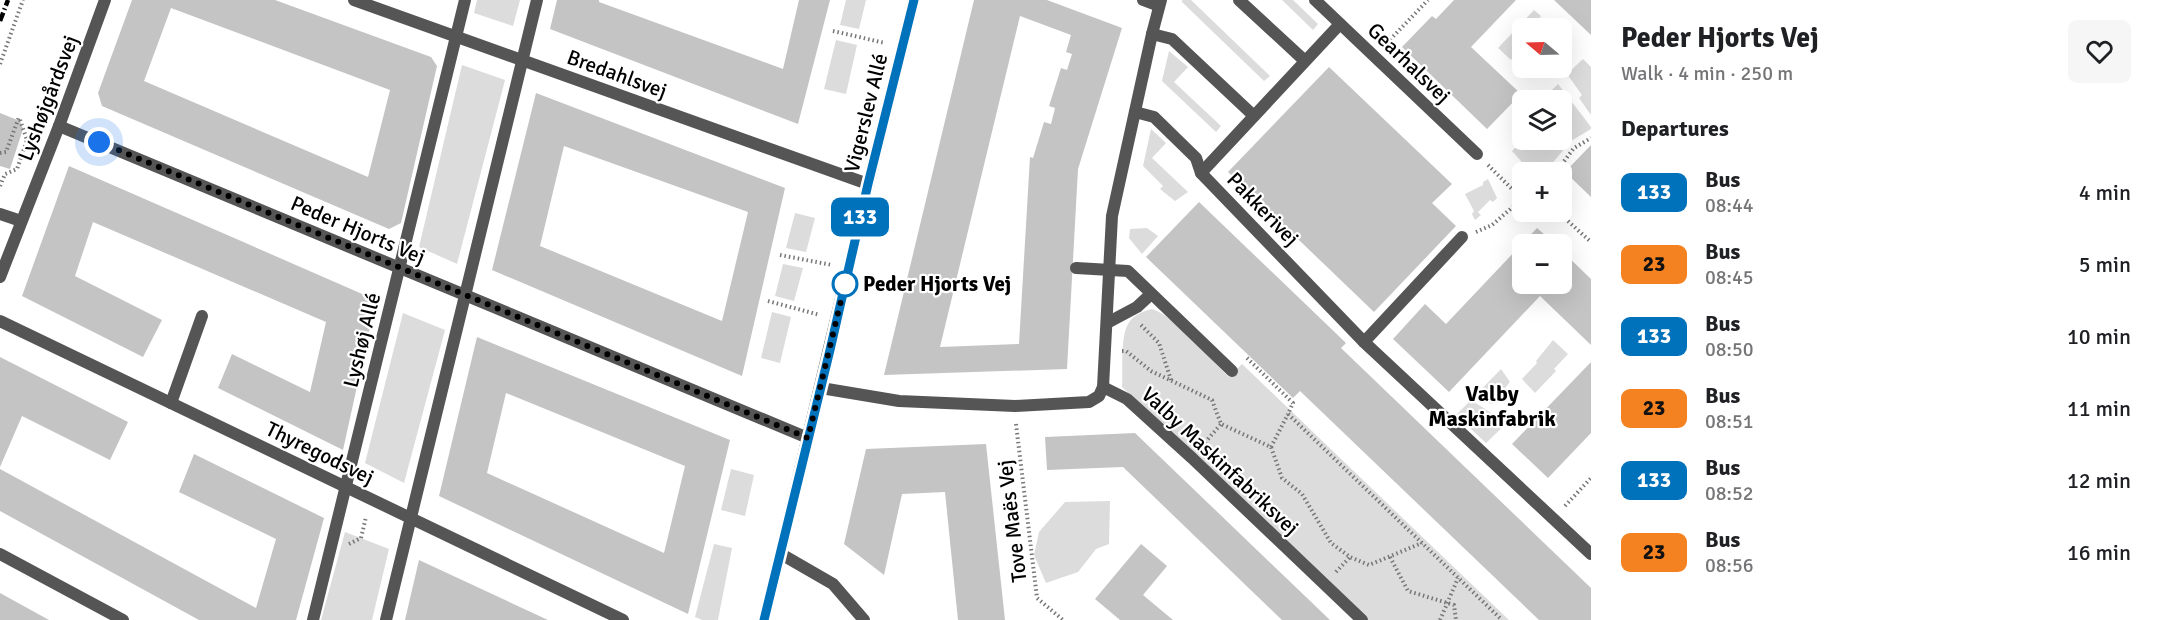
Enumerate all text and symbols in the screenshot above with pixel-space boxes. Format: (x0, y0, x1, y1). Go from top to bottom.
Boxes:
street label: Gearhalsvej (1362, 17, 1456, 109)
north arrow (1512, 18, 1572, 78)
map controls (1512, 18, 1572, 294)
button: heart (2068, 20, 2131, 83)
text: Peder Hjorts Vej (1621, 21, 1819, 55)
street label: Lyshøjgårdsvej (12, 32, 84, 164)
street label: Bredahlsvej (563, 44, 671, 104)
street label: Vigerslev Allé (839, 51, 893, 175)
text: Walk · 4 min · 250 m (1621, 61, 1793, 86)
button: layers (1512, 90, 1572, 150)
text: Departures (1621, 115, 1729, 142)
your location (84, 127, 114, 157)
button: + (1512, 162, 1572, 222)
text: Bus (1705, 166, 1740, 193)
street label: Pakkerivej (1222, 167, 1304, 251)
text: 133 (1637, 179, 1671, 205)
text: 4 min (2079, 179, 2131, 206)
street label: Peder Hjorts Vej (287, 190, 429, 270)
text: 08:44 (1705, 193, 1754, 218)
line badge: 133 (826, 198, 894, 236)
text: 133 (843, 204, 877, 230)
button: − (1512, 234, 1572, 294)
text: Bus (1705, 238, 1740, 265)
text: 23 (1643, 251, 1665, 277)
text: 5 min (2079, 251, 2131, 278)
text: 08:45 (1705, 265, 1754, 290)
marker: Peder Hjorts Vej (832, 271, 858, 297)
place label: Peder Hjorts Vej (863, 271, 1011, 297)
street label: Lyshøj Allé (338, 290, 386, 390)
text: Bus (1705, 310, 1740, 337)
text: 133 (1637, 323, 1671, 349)
text: 10 min (2067, 323, 2131, 350)
text: 08:50 (1705, 337, 1754, 362)
district label: Valby Maskinfabrik (1428, 380, 1556, 432)
street label: Valby Maskinfabriksvej (1136, 381, 1304, 541)
text: Bus (1705, 382, 1740, 409)
text: 23 (1643, 395, 1665, 421)
text: 11 min (2067, 395, 2131, 422)
text: 08:51 (1705, 409, 1754, 434)
street label: Thyregodsvej (262, 416, 378, 490)
text: Bus (1705, 454, 1740, 481)
street label: Tove Maës Vej (992, 458, 1032, 584)
text: 133 (1637, 467, 1671, 493)
text: 12 min (2067, 467, 2131, 494)
text: 08:52 (1705, 481, 1754, 506)
text: Bus (1705, 526, 1740, 553)
text: 23 (1643, 539, 1665, 565)
text: 16 min (2067, 539, 2131, 566)
text: 08:56 (1705, 553, 1754, 578)

